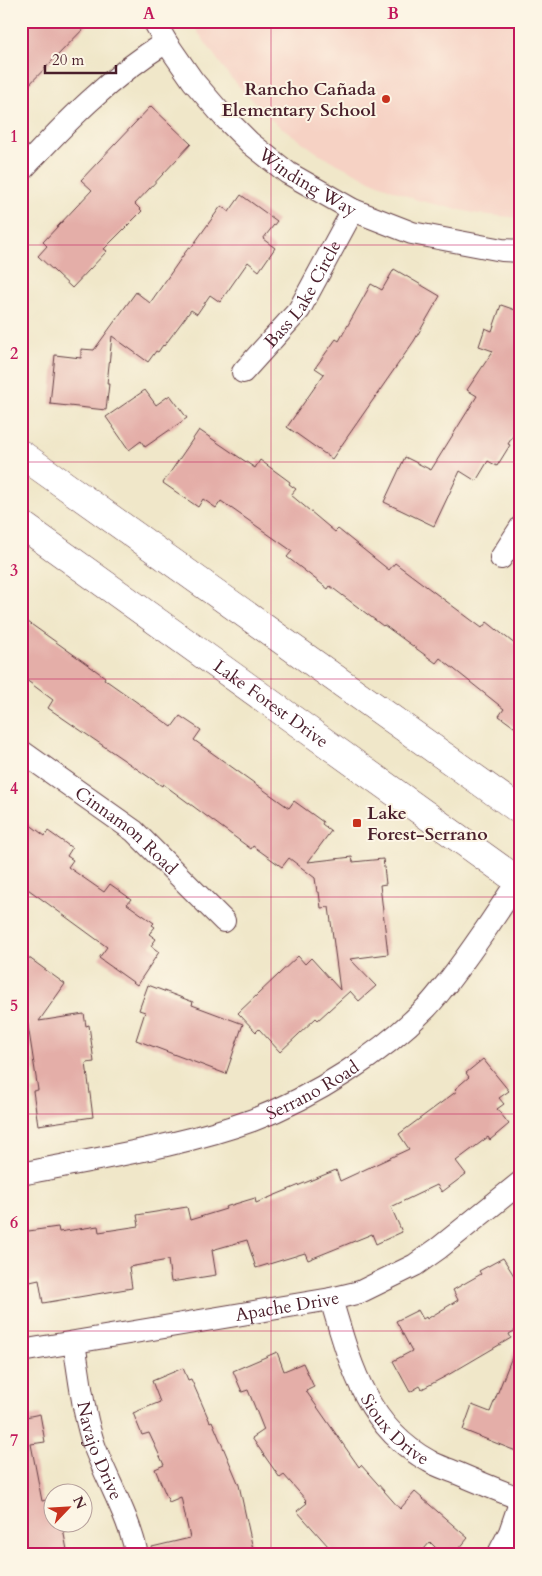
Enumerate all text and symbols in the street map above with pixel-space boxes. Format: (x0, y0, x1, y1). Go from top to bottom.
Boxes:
text: A (143, 3, 155, 25)
text: B (387, 3, 399, 25)
scale bar (45, 42, 116, 74)
text: 20 m (52, 50, 84, 70)
place label: Rancho Cañada Elementary School (222, 77, 376, 123)
marker: Rancho Cañada Elementary School (380, 93, 392, 105)
text: 1 (10, 126, 18, 148)
street label: Winding Way (252, 142, 362, 223)
street label: Bass Lake Circle (259, 236, 347, 354)
text: 2 (10, 343, 18, 365)
text: 3 (10, 560, 18, 582)
street label: Lake Forest Drive (208, 654, 334, 754)
text: 4 (10, 778, 18, 800)
street label: Cinnamon Road (70, 781, 183, 881)
place label: Lake Forest-Serrano (367, 801, 488, 847)
marker: Lake Forest-Serrano (351, 817, 363, 829)
text: 5 (10, 995, 18, 1017)
street label: Serrano Road (262, 1055, 365, 1126)
text: 6 (10, 1212, 18, 1234)
street label: Apache Drive (234, 1285, 342, 1328)
street label: Sioux Drive (354, 1389, 434, 1471)
street label: Navajo Drive (74, 1398, 128, 1502)
text: 7 (10, 1430, 18, 1452)
north arrow (42, 1484, 92, 1534)

